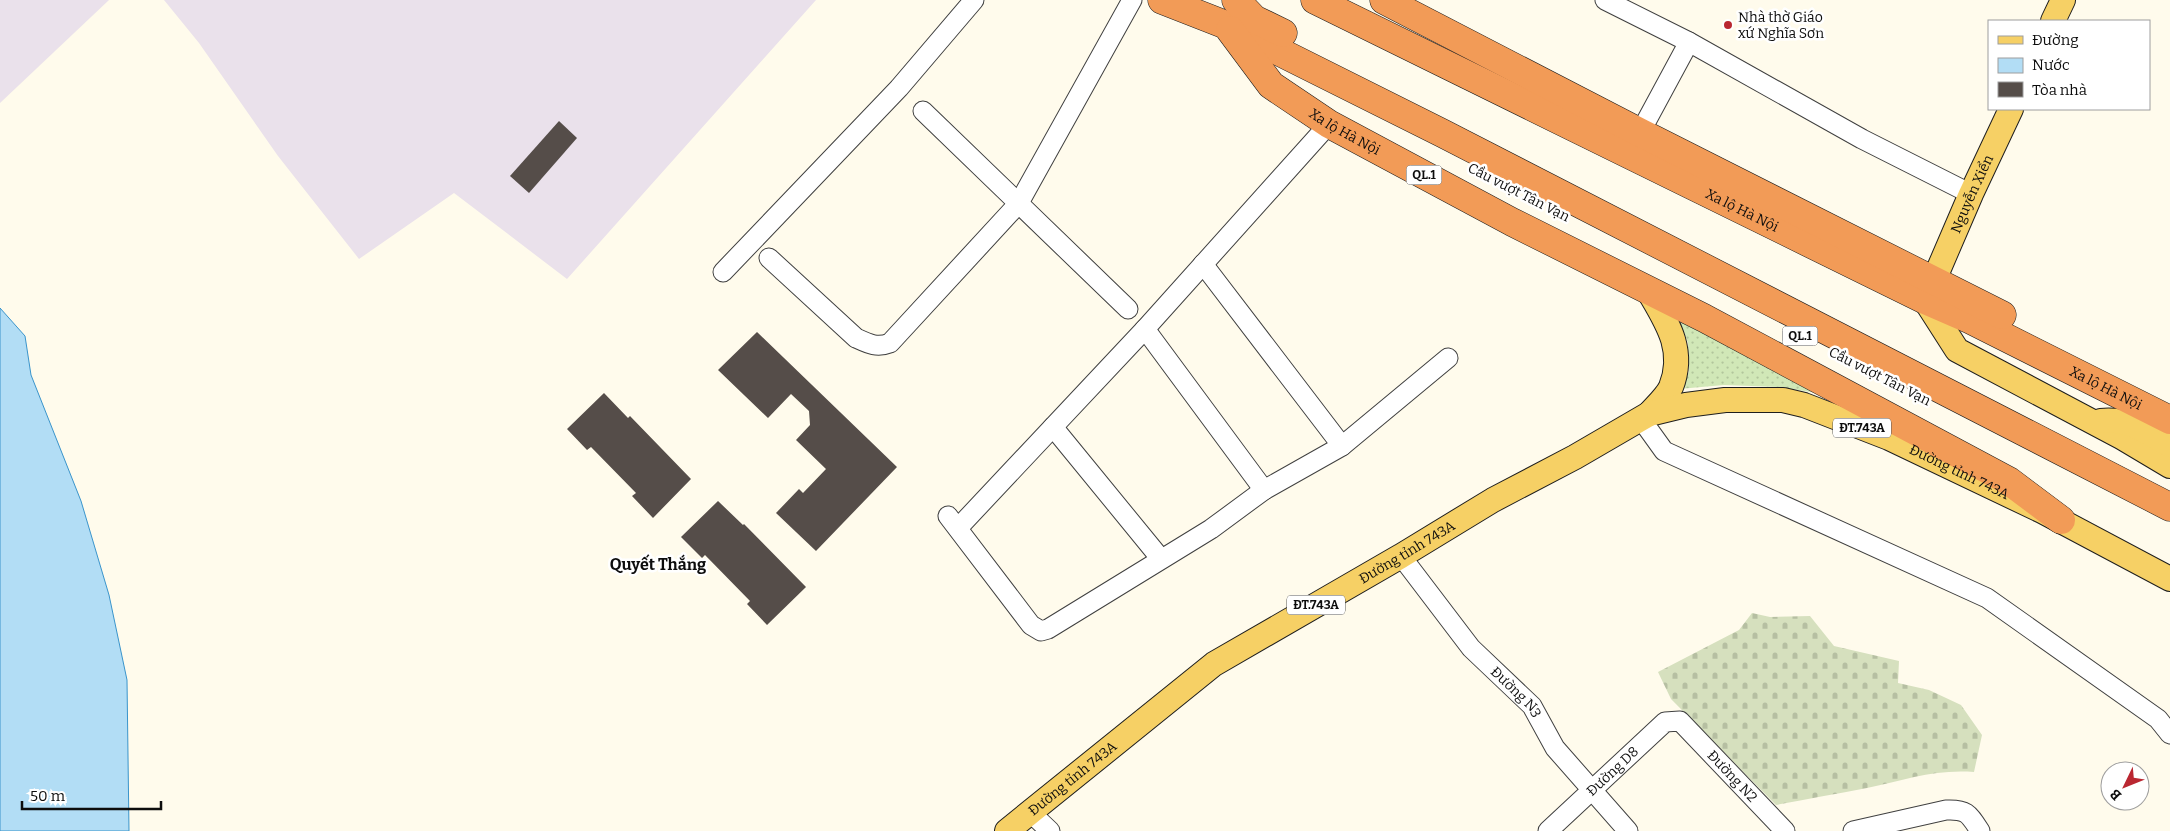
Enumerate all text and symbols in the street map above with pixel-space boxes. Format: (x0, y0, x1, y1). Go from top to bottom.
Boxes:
place label: Nhà thờ Giáo xứ Nghĩa Sơn (1738, 9, 1824, 42)
marker: Nhà thờ Giáo xứ Nghĩa Sơn (1722, 19, 1734, 31)
legend (1988, 20, 2150, 110)
text: Đường (2032, 31, 2079, 49)
text: Nước (2032, 56, 2070, 74)
text: Tòa nhà (2032, 81, 2087, 99)
street label: Xa lộ Hà Nội (1306, 105, 1383, 159)
street label: Nguyễn Xiển (1947, 152, 1997, 236)
street label: Cầu vượt Tân Vạn (1465, 159, 1573, 225)
road number: QL.1 (1406, 166, 1442, 184)
street label: Xa lộ Hà Nội (1703, 185, 1781, 236)
road number: QL.1 (1782, 326, 1818, 346)
street label: Cầu vượt Tân Vạn (1826, 343, 1934, 409)
street label: Xa lộ Hà Nội (2067, 363, 2145, 414)
road number: ĐT.743A (1833, 418, 1891, 438)
street label: Đường tỉnh 743A (1907, 441, 2012, 503)
street label: Đường tỉnh 743A (1356, 517, 1458, 587)
district label: Quyết Thắng (610, 554, 706, 574)
road number: ĐT.743A (1287, 596, 1345, 614)
street label: Đường N3 (1487, 663, 1545, 721)
street label: Đường tỉnh 743A (1025, 738, 1120, 819)
street label: Đường D8 (1583, 743, 1642, 800)
street label: Đường N2 (1704, 747, 1761, 806)
north arrow (2100, 761, 2150, 811)
scale bar (22, 778, 161, 810)
text: B (2107, 785, 2125, 804)
text: 50 m (30, 787, 66, 805)

